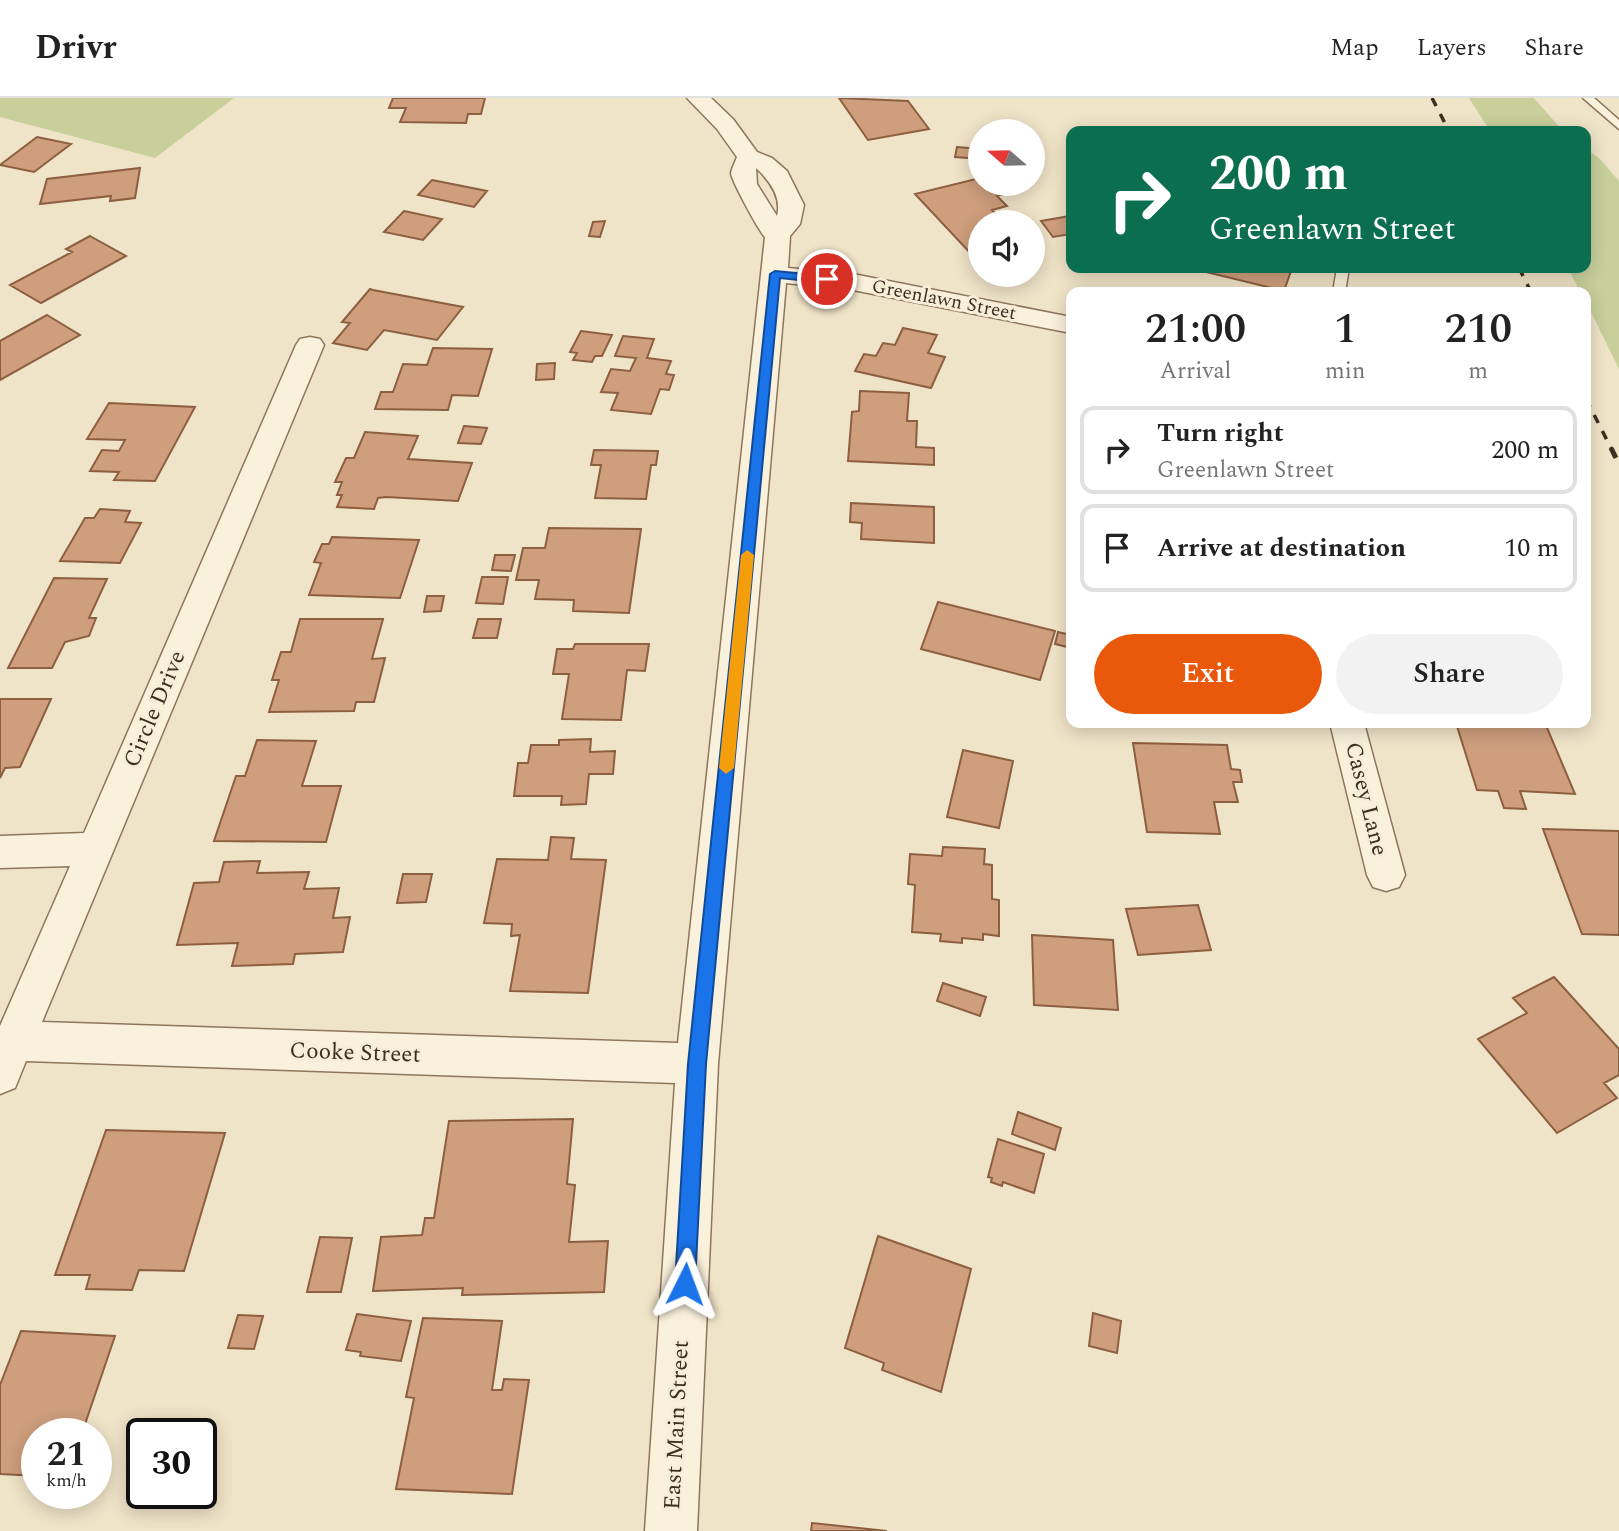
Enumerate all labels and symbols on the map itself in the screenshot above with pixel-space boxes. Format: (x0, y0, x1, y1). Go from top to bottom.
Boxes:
north arrow (968, 119, 1045, 196)
pin (797, 249, 857, 309)
street label: Greenlawn Street (869, 272, 1019, 328)
street label: Circle Drive (115, 645, 195, 773)
street label: Casey Lane (1335, 738, 1397, 860)
street label: Cooke Street (289, 1033, 421, 1073)
position arrow (648, 1247, 722, 1321)
street label: East Main Street (655, 1339, 699, 1511)
speed limit sign: 30 (126, 1418, 217, 1509)

